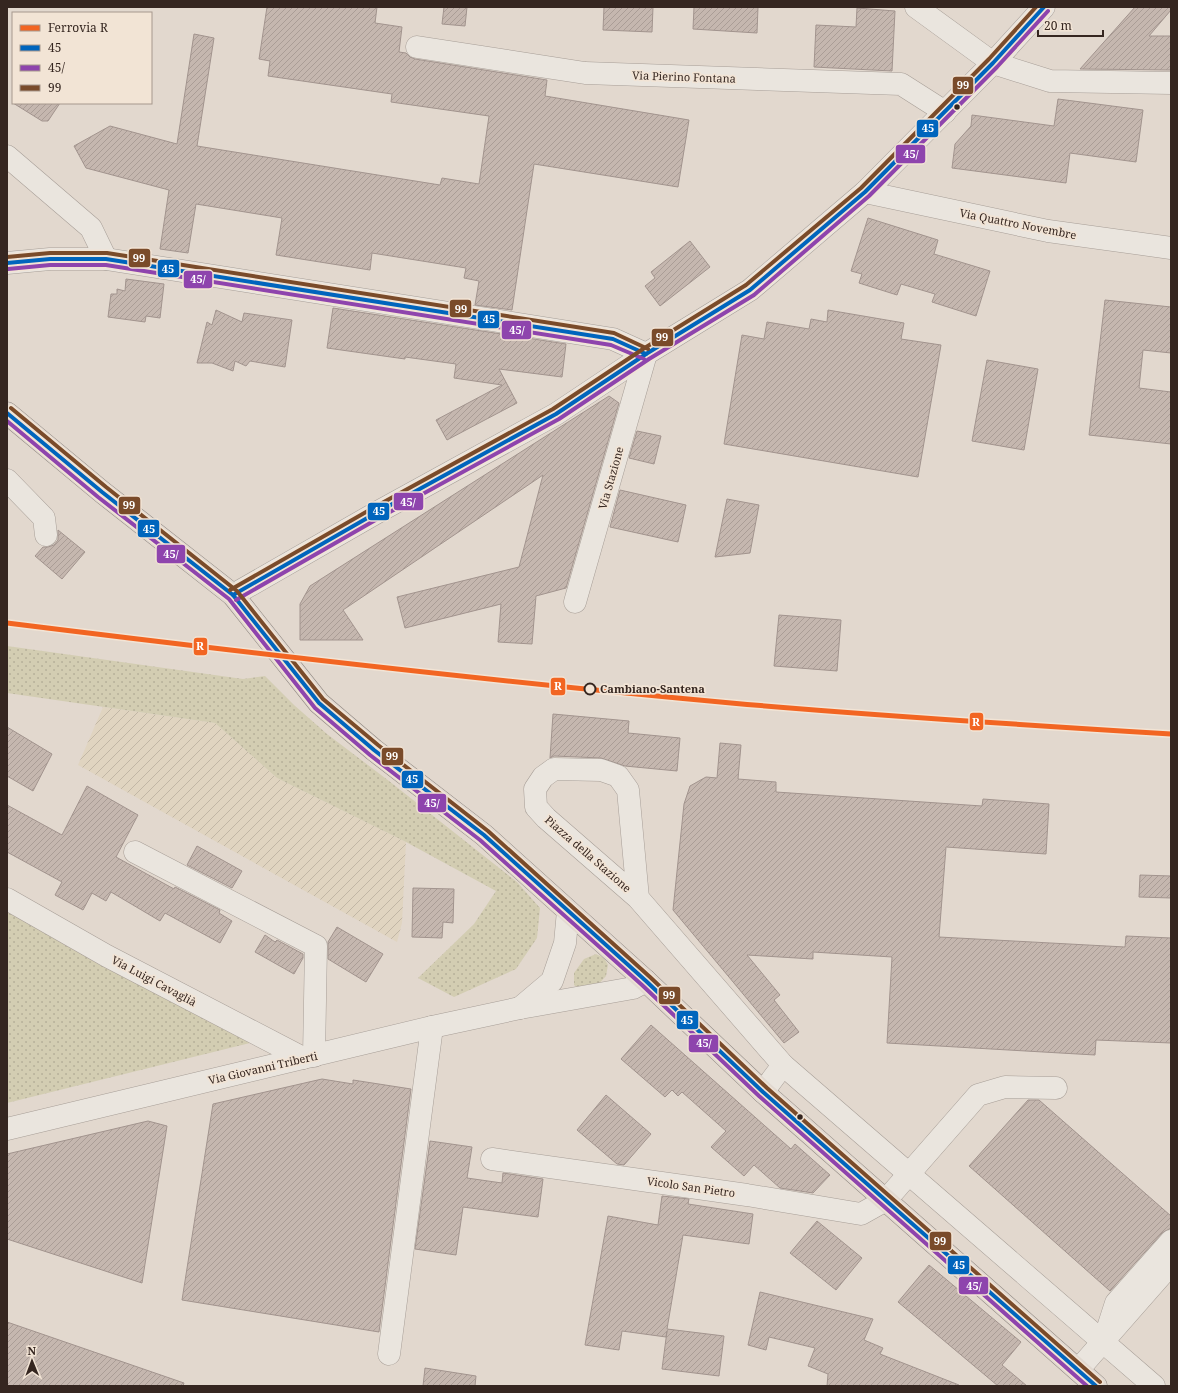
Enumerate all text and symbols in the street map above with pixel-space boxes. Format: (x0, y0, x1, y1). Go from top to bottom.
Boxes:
legend (12, 12, 152, 104)
scale bar (1038, 12, 1103, 38)
text: 20 m (1044, 17, 1072, 34)
text: Ferrovia R (48, 19, 108, 36)
text: 45 (48, 39, 61, 56)
text: 45/ (48, 59, 65, 76)
street label: Via Pierino Fontana (632, 67, 736, 86)
line badge: 99 (952, 76, 974, 95)
text: 99 (957, 77, 969, 92)
text: 99 (48, 79, 61, 96)
unlabelled marker (952, 102, 962, 112)
line badge: 45 (916, 119, 939, 138)
text: 45 (922, 120, 934, 135)
line badge: 45/ (895, 144, 926, 164)
text: 45/ (903, 146, 920, 161)
street label: Via Quattro Novembre (958, 205, 1078, 242)
line badge: 99 (128, 248, 151, 268)
text: 99 (133, 250, 145, 265)
line badge: 45 (157, 259, 180, 278)
text: 45 (162, 261, 174, 276)
line badge: 45/ (183, 270, 213, 289)
text: 45/ (190, 271, 207, 286)
line badge: 99 (449, 299, 472, 318)
text: 99 (455, 301, 467, 316)
line badge: 45 (477, 310, 500, 329)
text: 45 (483, 311, 495, 326)
line badge: 45/ (501, 320, 532, 340)
text: 45/ (509, 322, 526, 337)
line badge: 99 (651, 328, 674, 347)
text: 99 (656, 329, 668, 344)
street label: Via Stazione (594, 445, 627, 511)
line badge: 45/ (393, 492, 424, 511)
text: 45/ (400, 494, 417, 509)
line badge: 99 (118, 496, 141, 515)
text: 99 (123, 497, 135, 512)
line badge: 45 (367, 502, 390, 521)
text: 45 (373, 503, 385, 518)
line badge: 45 (137, 519, 160, 538)
text: 45 (143, 521, 155, 536)
line badge: 45/ (156, 544, 186, 564)
text: 45/ (163, 546, 180, 561)
line badge: R (193, 637, 208, 656)
text: R (196, 638, 204, 653)
line badge: R (550, 677, 566, 696)
text: R (554, 678, 562, 693)
place label: Cambiano-Santena (600, 681, 705, 696)
marker: Cambiano-Santena (583, 682, 597, 696)
line badge: R (969, 712, 984, 731)
text: R (972, 714, 980, 729)
line badge: 99 (381, 747, 404, 766)
text: 99 (386, 748, 398, 763)
line badge: 45 (401, 770, 424, 789)
text: 45 (406, 771, 418, 786)
line badge: 45/ (417, 793, 447, 813)
text: 45/ (424, 795, 441, 810)
street label: Piazza della Stazione (542, 812, 635, 895)
street label: Via Luigi Cavaglià (109, 952, 199, 1009)
line badge: 99 (658, 986, 681, 1005)
text: 99 (663, 987, 675, 1002)
line badge: 45 (676, 1010, 699, 1030)
text: 45 (681, 1012, 693, 1027)
line badge: 45/ (688, 1034, 719, 1053)
text: 45/ (696, 1035, 713, 1050)
street label: Via Giovanni Triberti (207, 1048, 319, 1087)
unlabelled marker (795, 1112, 805, 1122)
street label: Vicolo San Pietro (646, 1173, 736, 1200)
line badge: 99 (929, 1231, 952, 1251)
text: 99 (934, 1233, 946, 1248)
line badge: 45 (947, 1255, 970, 1275)
text: 45 (953, 1257, 965, 1272)
line badge: 45/ (958, 1276, 989, 1295)
text: 45/ (966, 1278, 983, 1293)
north arrow (12, 1341, 52, 1381)
text: N (27, 1343, 37, 1358)

